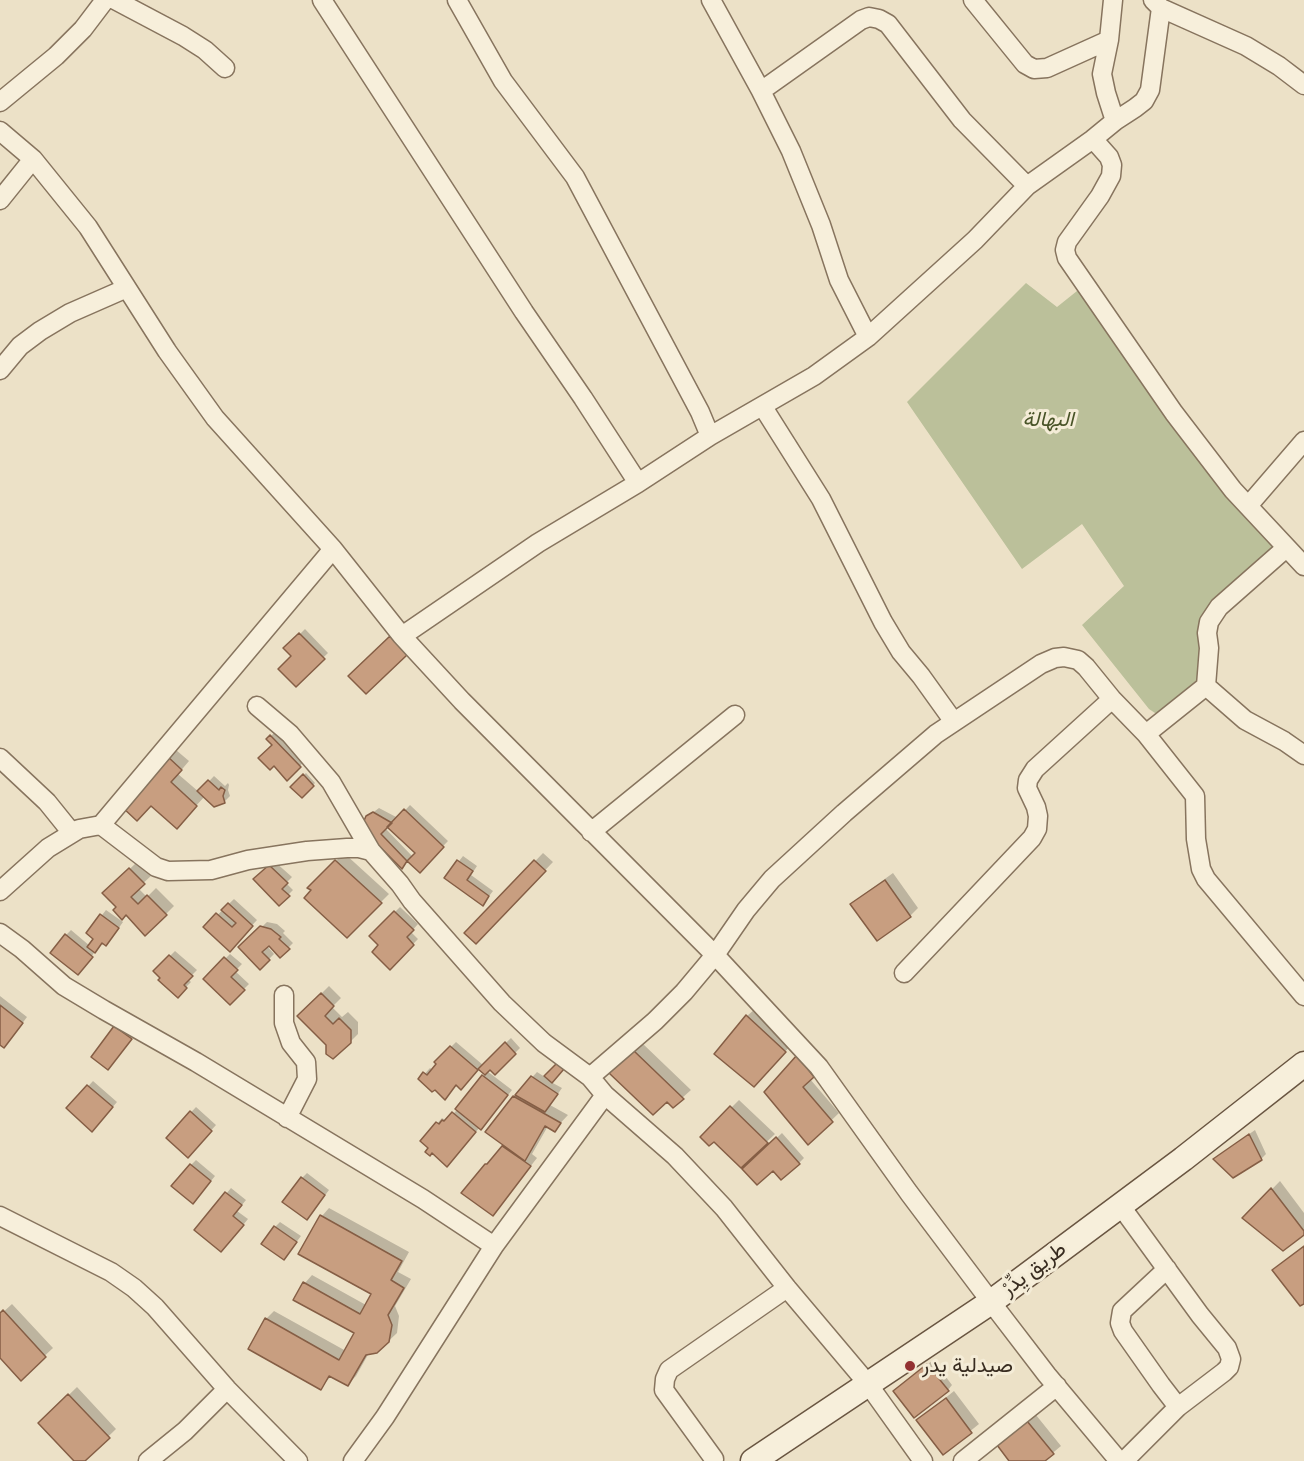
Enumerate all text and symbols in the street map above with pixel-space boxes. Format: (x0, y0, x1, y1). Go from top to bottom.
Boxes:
park label: البهالة (1022, 407, 1074, 433)
street label: طريق يِدِّرْ (997, 1236, 1071, 1302)
place label: صيدلية يدر (922, 1353, 1013, 1379)
marker: صيدلية يدر (903, 1359, 917, 1373)

